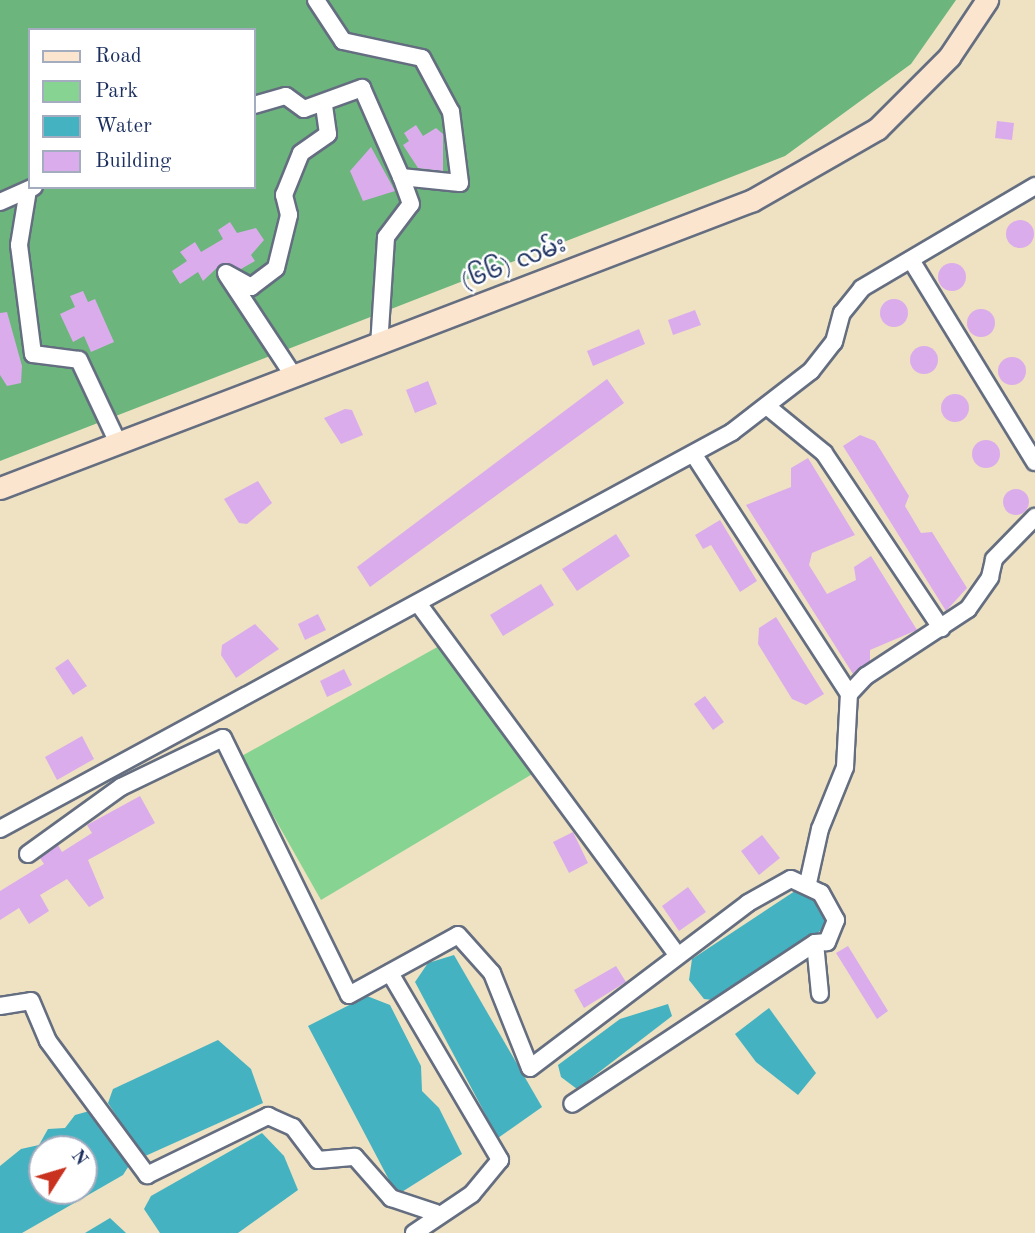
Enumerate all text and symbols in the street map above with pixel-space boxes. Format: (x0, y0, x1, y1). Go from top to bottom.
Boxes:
legend (28, 28, 256, 189)
text: Road (95, 46, 142, 67)
text: Park (95, 81, 138, 102)
text: Water (95, 116, 152, 137)
text: Building (95, 151, 171, 172)
street label: (၆၆) လမ်း (457, 232, 571, 298)
north arrow (28, 1135, 98, 1205)
text: N (67, 1147, 91, 1170)

